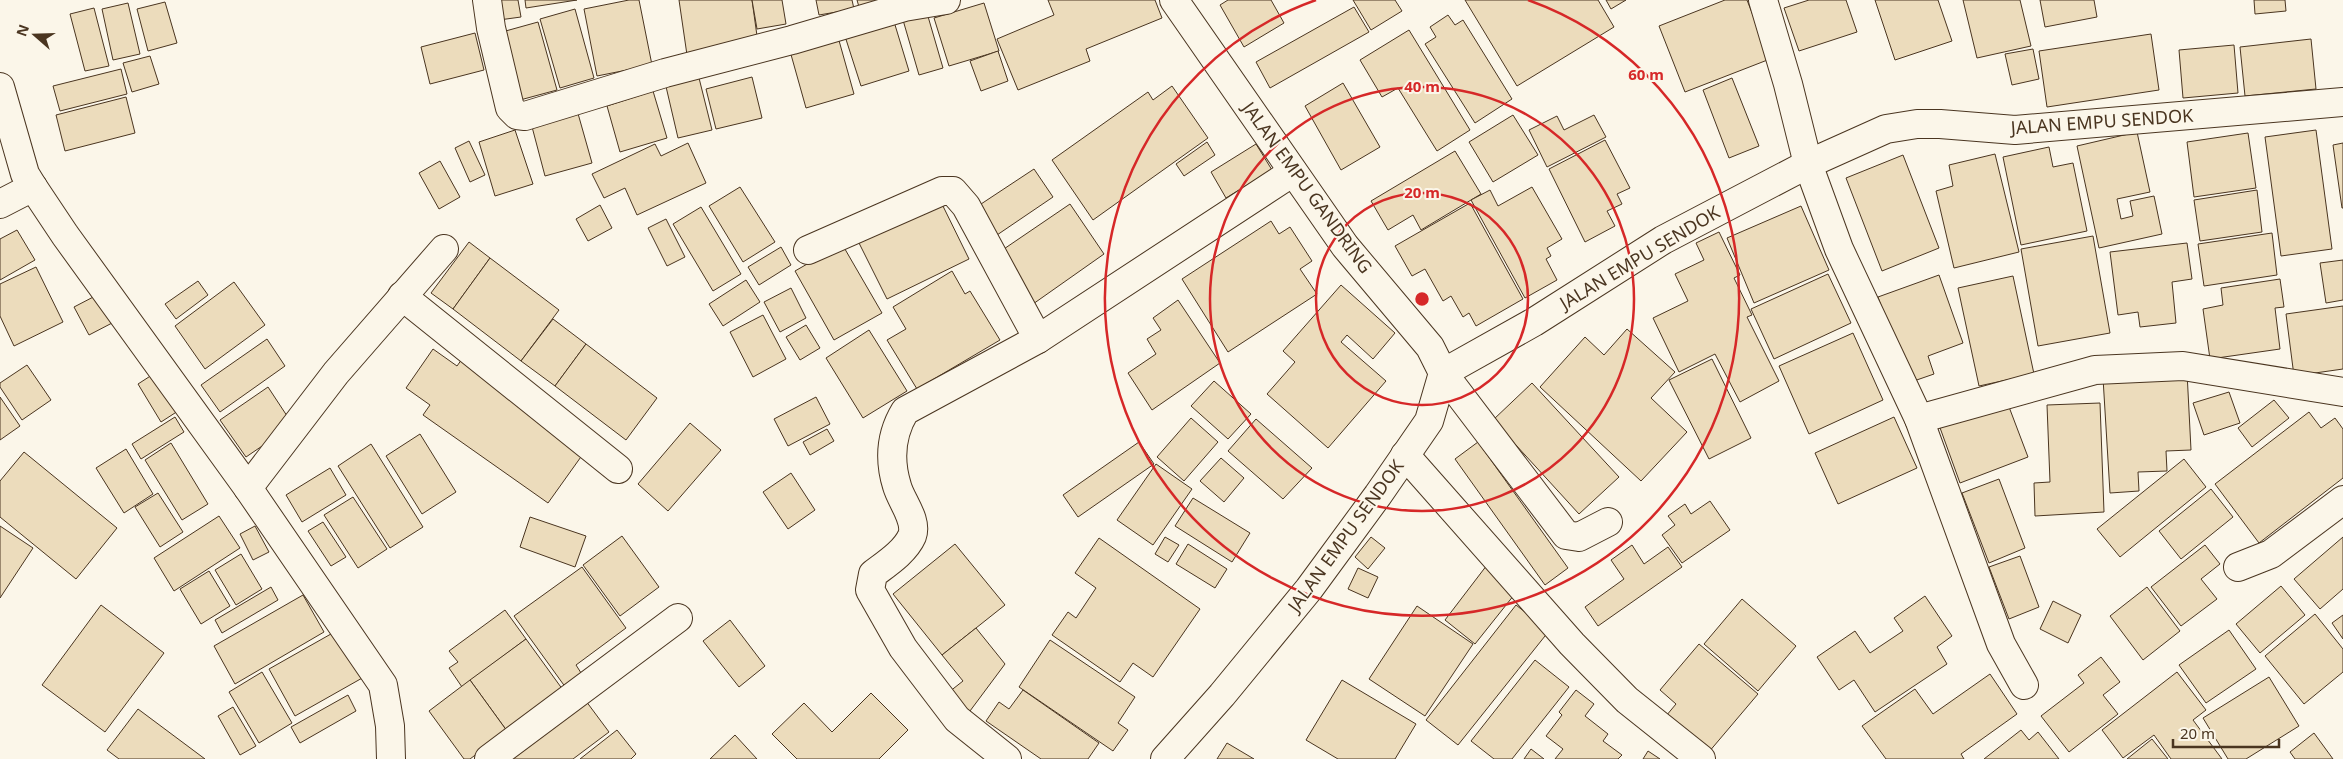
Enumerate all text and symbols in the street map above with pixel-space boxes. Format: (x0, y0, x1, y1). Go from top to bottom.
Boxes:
north arrow (10, 10, 60, 60)
text: N (11, 22, 33, 39)
text: 60 m (1628, 64, 1664, 84)
text: 40 m (1404, 76, 1440, 96)
street label: JALAN EMPU GANDRING (1236, 95, 1378, 278)
street label: JALAN EMPU SENDOK (2008, 103, 2195, 139)
text: 20 m (1404, 182, 1440, 202)
street label: JALAN EMPU SENDOK (1553, 199, 1725, 316)
centre of rings (1413, 290, 1431, 308)
street label: JALAN EMPU SENDOK (1281, 454, 1409, 618)
scale bar (2173, 716, 2279, 748)
text: 20 m (2180, 723, 2215, 743)

